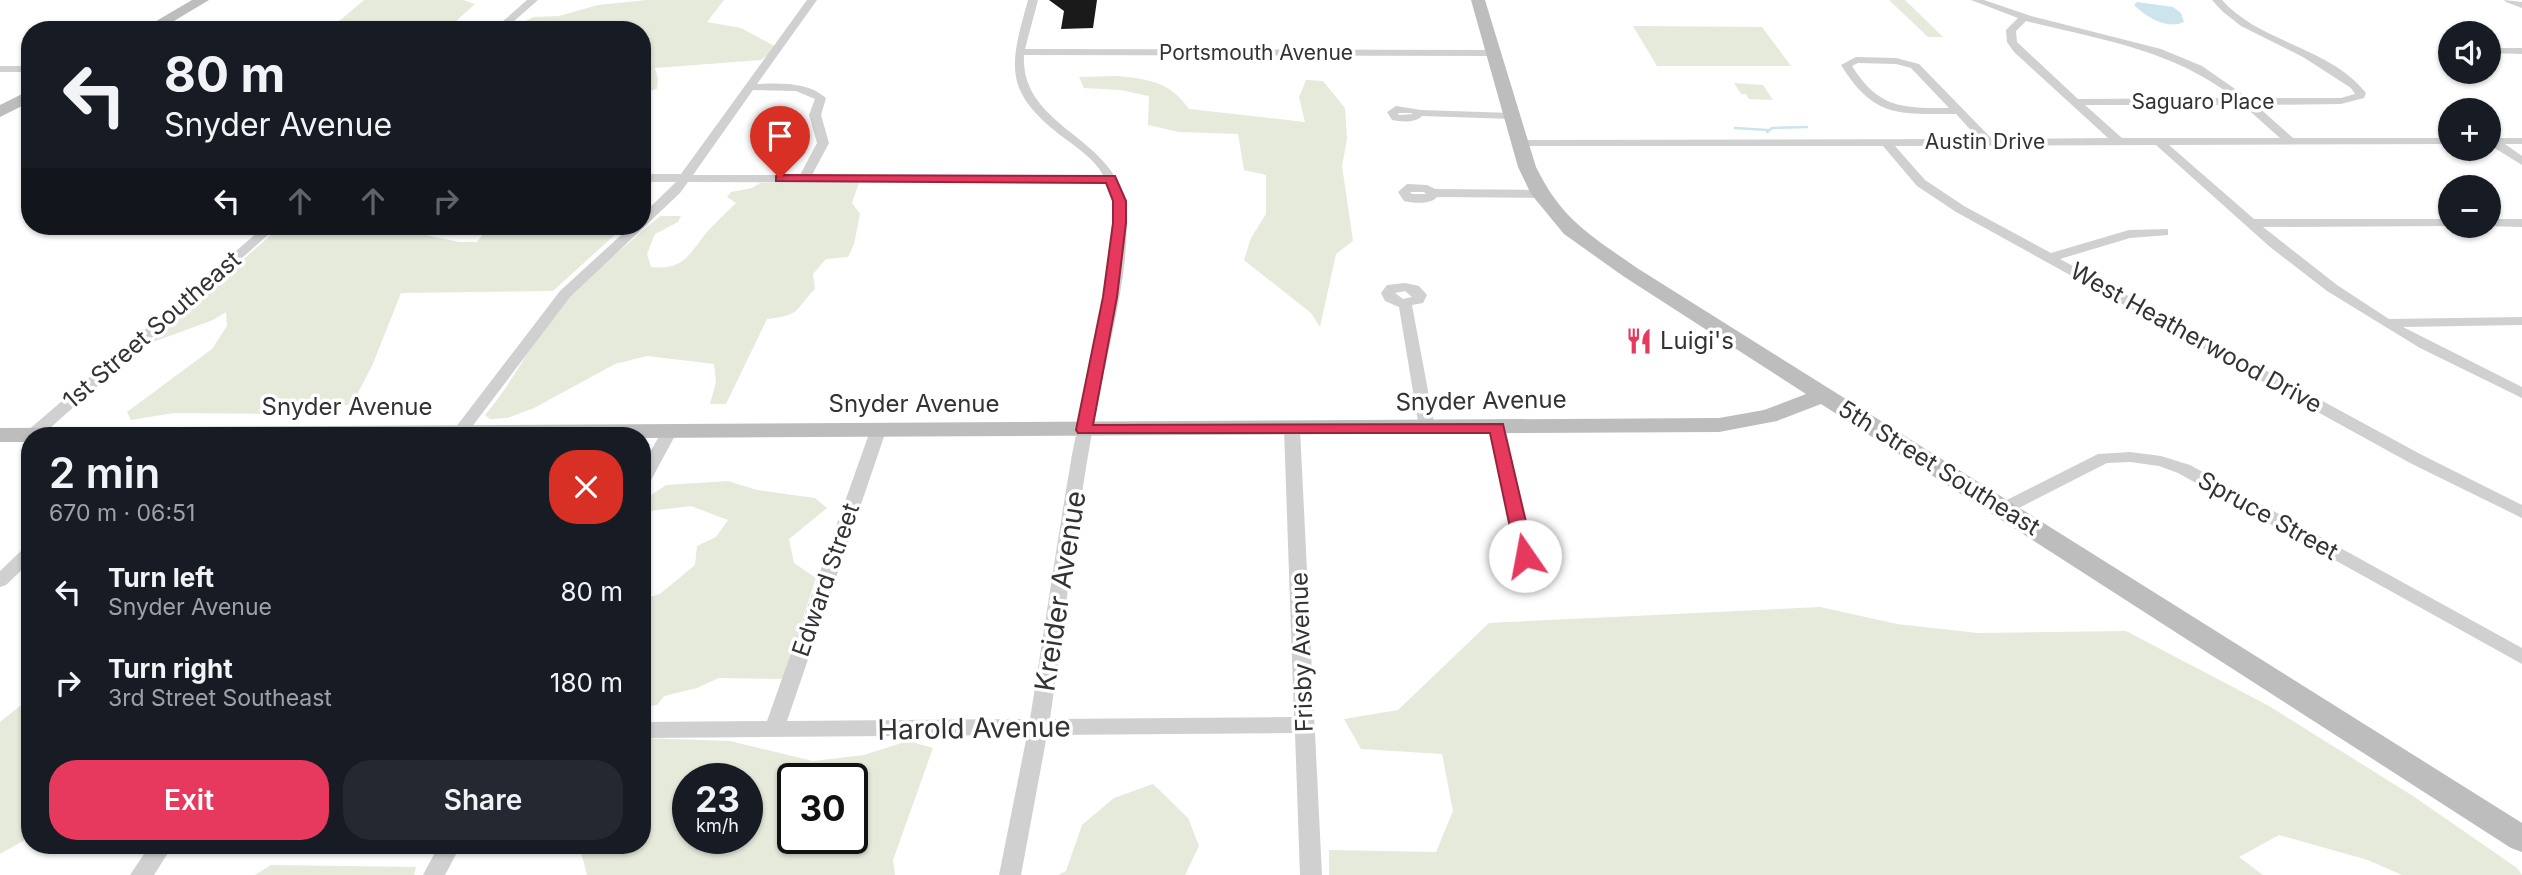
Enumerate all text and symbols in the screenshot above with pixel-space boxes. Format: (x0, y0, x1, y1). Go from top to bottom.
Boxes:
map controls (2438, 21, 2501, 238)
button: sound (2438, 21, 2501, 84)
street label: Portsmouth Avenue (1159, 40, 1353, 65)
text: 80 m (164, 45, 285, 104)
icon: left (49, 49, 140, 140)
street label: Saguaro Place (2132, 89, 2274, 114)
button: + (2438, 98, 2501, 161)
text: Snyder Avenue (164, 105, 392, 144)
pin (750, 106, 810, 178)
icon: arrive (761, 117, 799, 155)
street label: Austin Drive (1925, 129, 2045, 154)
button: − (2438, 175, 2501, 238)
icon: left (208, 182, 246, 220)
icon: ahead (281, 182, 319, 220)
icon: ahead (354, 182, 392, 220)
icon: right (427, 182, 465, 220)
street label: 1st Street Southeast (57, 245, 246, 415)
street label: West Heatherwood Drive (2065, 256, 2327, 419)
restaurant icon: Luigi's (1624, 326, 1654, 356)
place label: Luigi's (1660, 326, 1734, 355)
street label: Snyder Avenue (1395, 385, 1567, 416)
street label: Snyder Avenue (828, 389, 1000, 418)
street label: Snyder Avenue (261, 392, 433, 421)
street label: 5th Street Southeast (1833, 394, 2045, 541)
text: 2 min (49, 447, 160, 498)
button: close (549, 450, 623, 524)
street label: Spruce Street (2193, 465, 2343, 566)
street label: Kreider Avenue (1027, 488, 1093, 694)
text: 670 m · 06:51 (49, 499, 195, 527)
street label: Edward Street (786, 499, 865, 660)
position arrow (1488, 519, 1562, 593)
text: Turn left (108, 562, 214, 593)
street label: Frisby Avenue (1284, 571, 1319, 733)
icon: left (49, 573, 87, 611)
text: 80 m (560, 576, 623, 607)
text: Snyder Avenue (108, 593, 272, 621)
text: Turn right (108, 653, 233, 684)
icon: right (49, 664, 87, 702)
text: 180 m (550, 667, 623, 698)
text: 3rd Street Southeast (108, 684, 332, 712)
street label: Harold Avenue (877, 709, 1071, 747)
button: Exit (49, 760, 329, 840)
button: Share (343, 760, 623, 840)
speed limit sign: 30 (777, 763, 868, 854)
text: 23 (695, 778, 740, 820)
text: km/h (696, 815, 739, 836)

